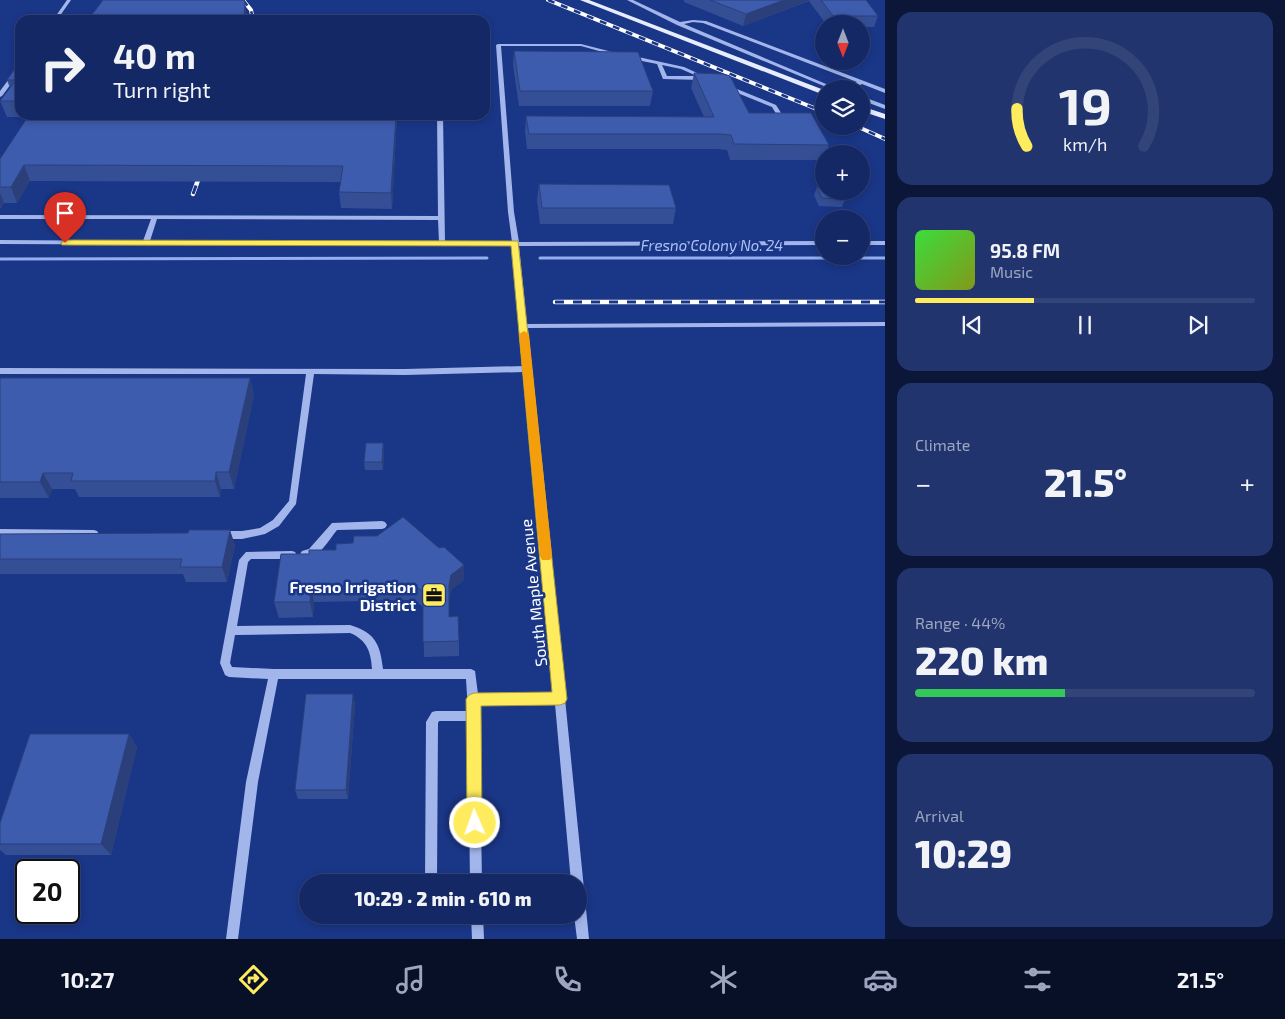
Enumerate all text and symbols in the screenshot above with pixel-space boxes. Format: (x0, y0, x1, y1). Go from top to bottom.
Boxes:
north arrow (815, 15, 870, 70)
map controls (815, 15, 870, 265)
text: 40 m (113, 34, 196, 76)
icon: right (30, 35, 95, 100)
text: 19 (1058, 73, 1112, 135)
text: Turn right (113, 76, 211, 102)
button: layers (815, 80, 870, 135)
text: km/h (1063, 133, 1107, 155)
button: + (815, 145, 870, 200)
pin (44, 192, 86, 243)
icon: arrive (51, 199, 79, 227)
button: − (815, 210, 870, 265)
water label: Fresno Colony No. 24 (641, 236, 783, 255)
text: 95.8 FM (990, 239, 1060, 262)
text: Music (990, 262, 1033, 281)
icon: previous (958, 311, 986, 339)
icon: pause (1071, 311, 1099, 339)
icon: next (1184, 311, 1212, 339)
text: Climate (915, 435, 970, 454)
text: 21.5° (1044, 459, 1127, 505)
text: − (915, 466, 931, 500)
text: + (1240, 466, 1255, 500)
street label: South Maple Avenue (516, 518, 550, 668)
place label: Fresno Irrigation District (289, 577, 416, 614)
office icon: Fresno Irrigation District (421, 582, 447, 608)
text: Range · 44% (915, 613, 1005, 632)
text: 220 km (915, 637, 1048, 683)
position arrow (448, 796, 500, 848)
text: Arrival (915, 806, 964, 825)
text: 10:29 (915, 830, 1012, 876)
speed limit sign: 20 (15, 859, 80, 924)
text: 10:29 · 2 min · 610 m (355, 887, 531, 910)
icon: directions (236, 962, 271, 997)
icon: music (393, 962, 428, 997)
icon: phone (550, 962, 585, 997)
icon: climate (706, 962, 741, 997)
icon: car (863, 962, 898, 997)
icon: filters (1020, 962, 1055, 997)
text: 10:27 (61, 966, 114, 992)
text: 21.5° (1177, 966, 1224, 992)

